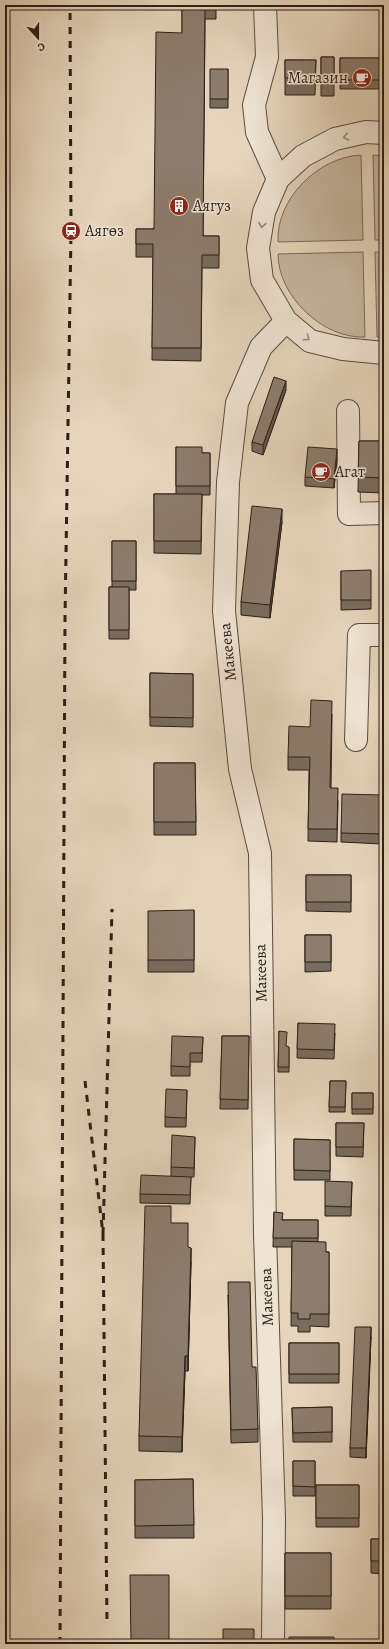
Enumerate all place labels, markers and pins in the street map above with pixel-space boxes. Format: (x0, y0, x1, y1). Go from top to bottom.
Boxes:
place label: Магазин (288, 67, 348, 89)
cafe icon: Магазин (351, 67, 373, 89)
building icon: Аягуз (168, 195, 190, 217)
place label: Аягуз (192, 195, 231, 217)
station icon: Аягөз (60, 220, 82, 242)
place label: Аягөз (84, 220, 124, 242)
cafe icon: Агат (310, 461, 332, 483)
place label: Агат (334, 461, 365, 483)

